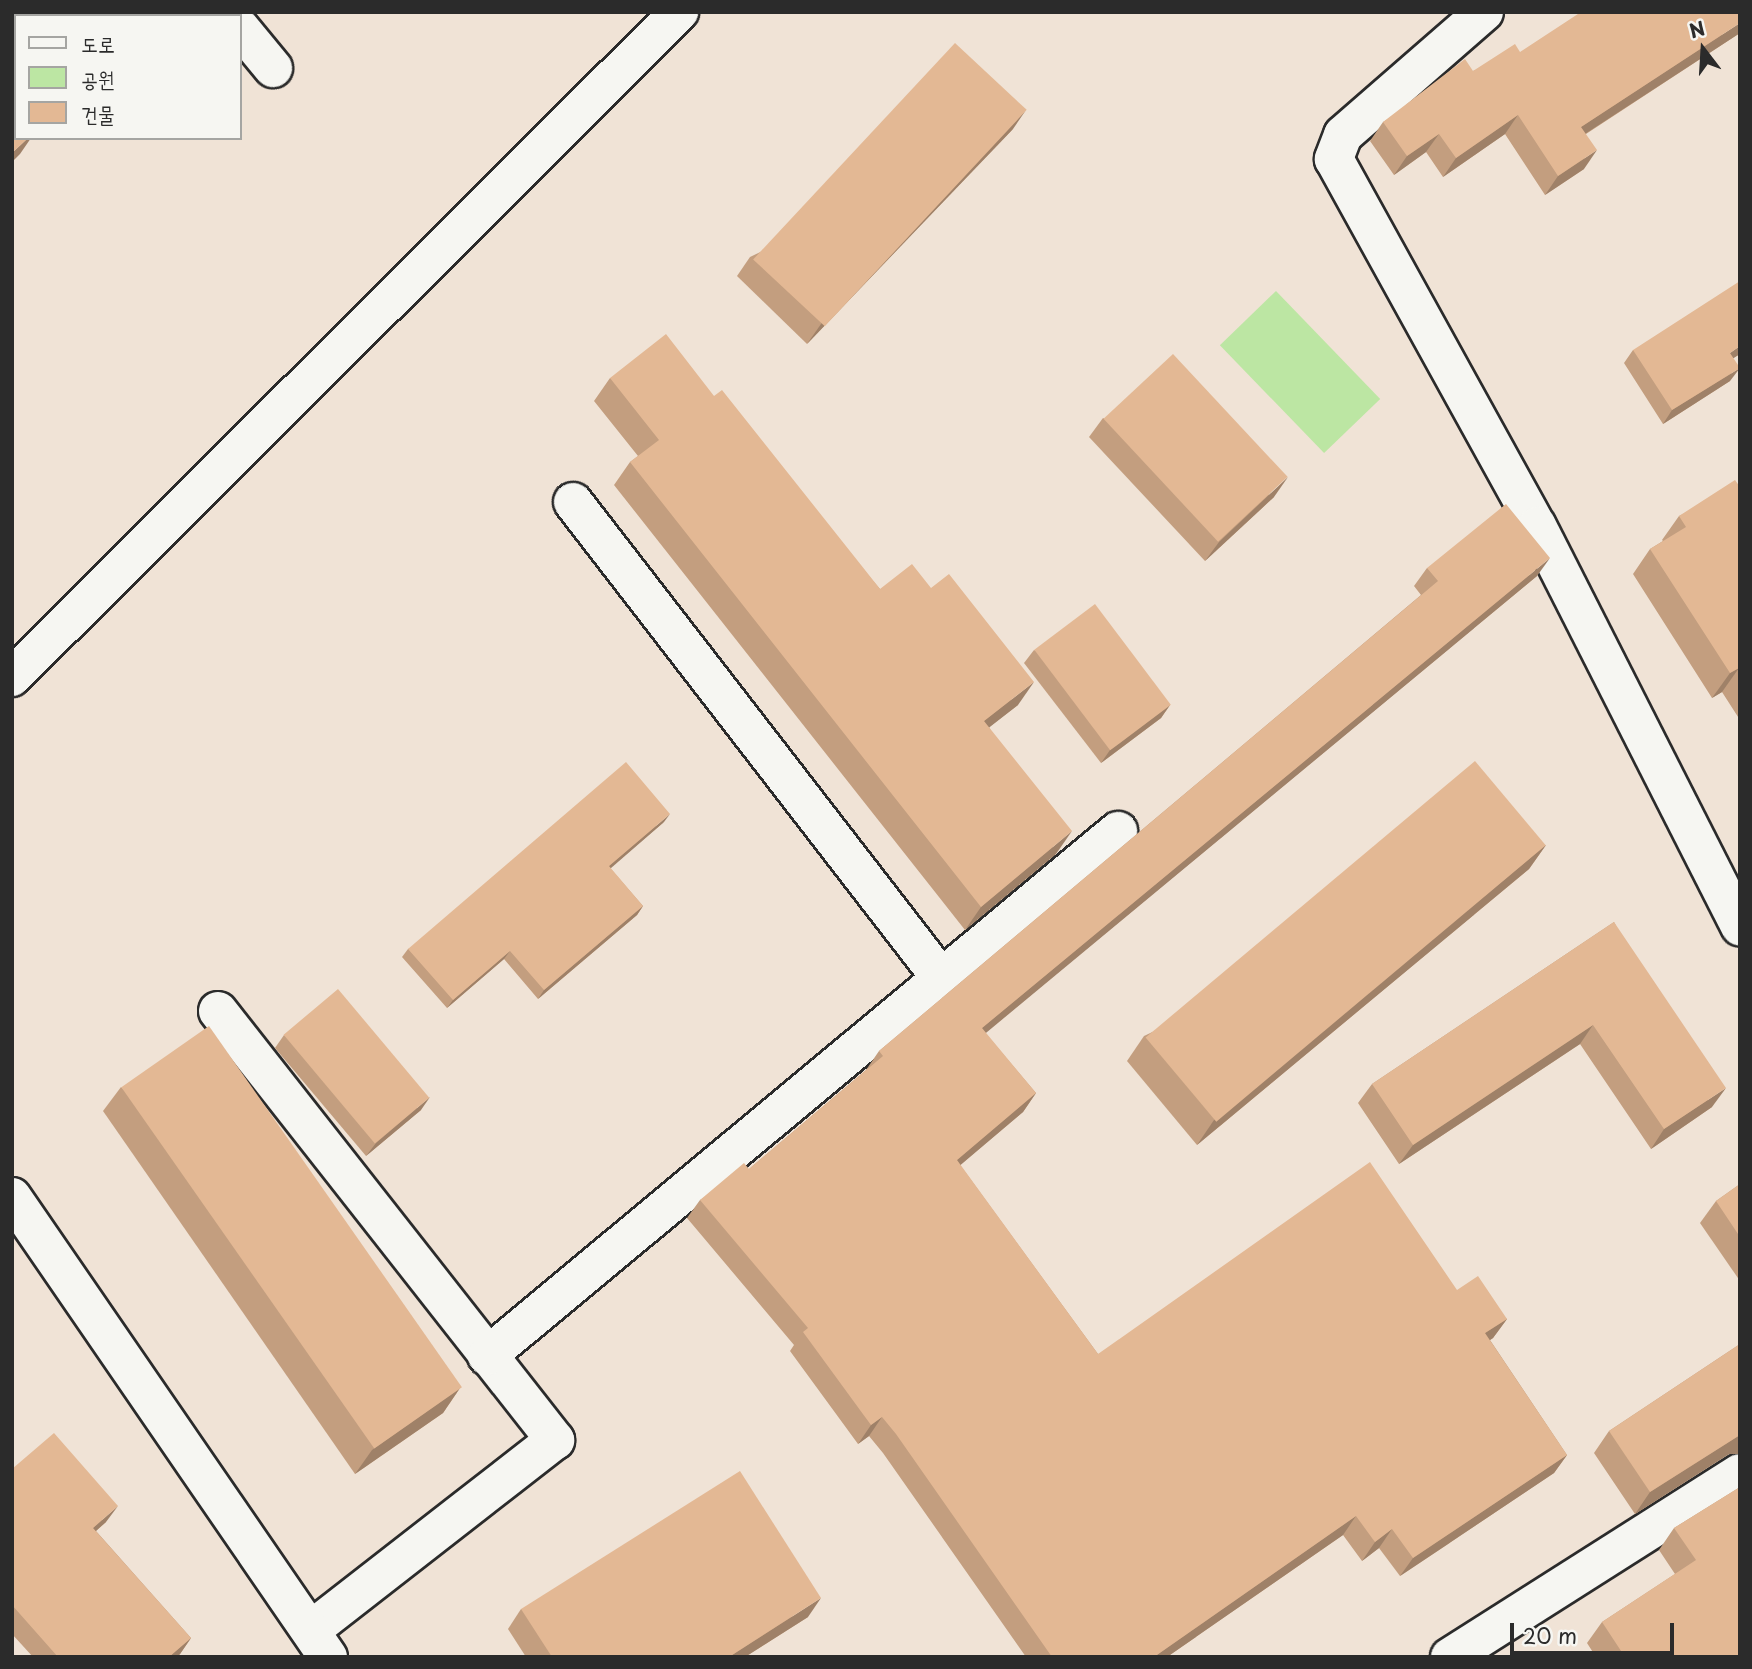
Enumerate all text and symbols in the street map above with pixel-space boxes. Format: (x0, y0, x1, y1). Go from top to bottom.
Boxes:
text: N (1686, 13, 1708, 45)
legend (14, 14, 242, 140)
north arrow (1668, 14, 1738, 84)
text: 도로 (81, 27, 115, 59)
text: 공원 (81, 62, 115, 94)
text: 건물 (81, 97, 115, 129)
scale bar (1514, 1610, 1678, 1654)
text: 20 m (1523, 1619, 1577, 1651)

